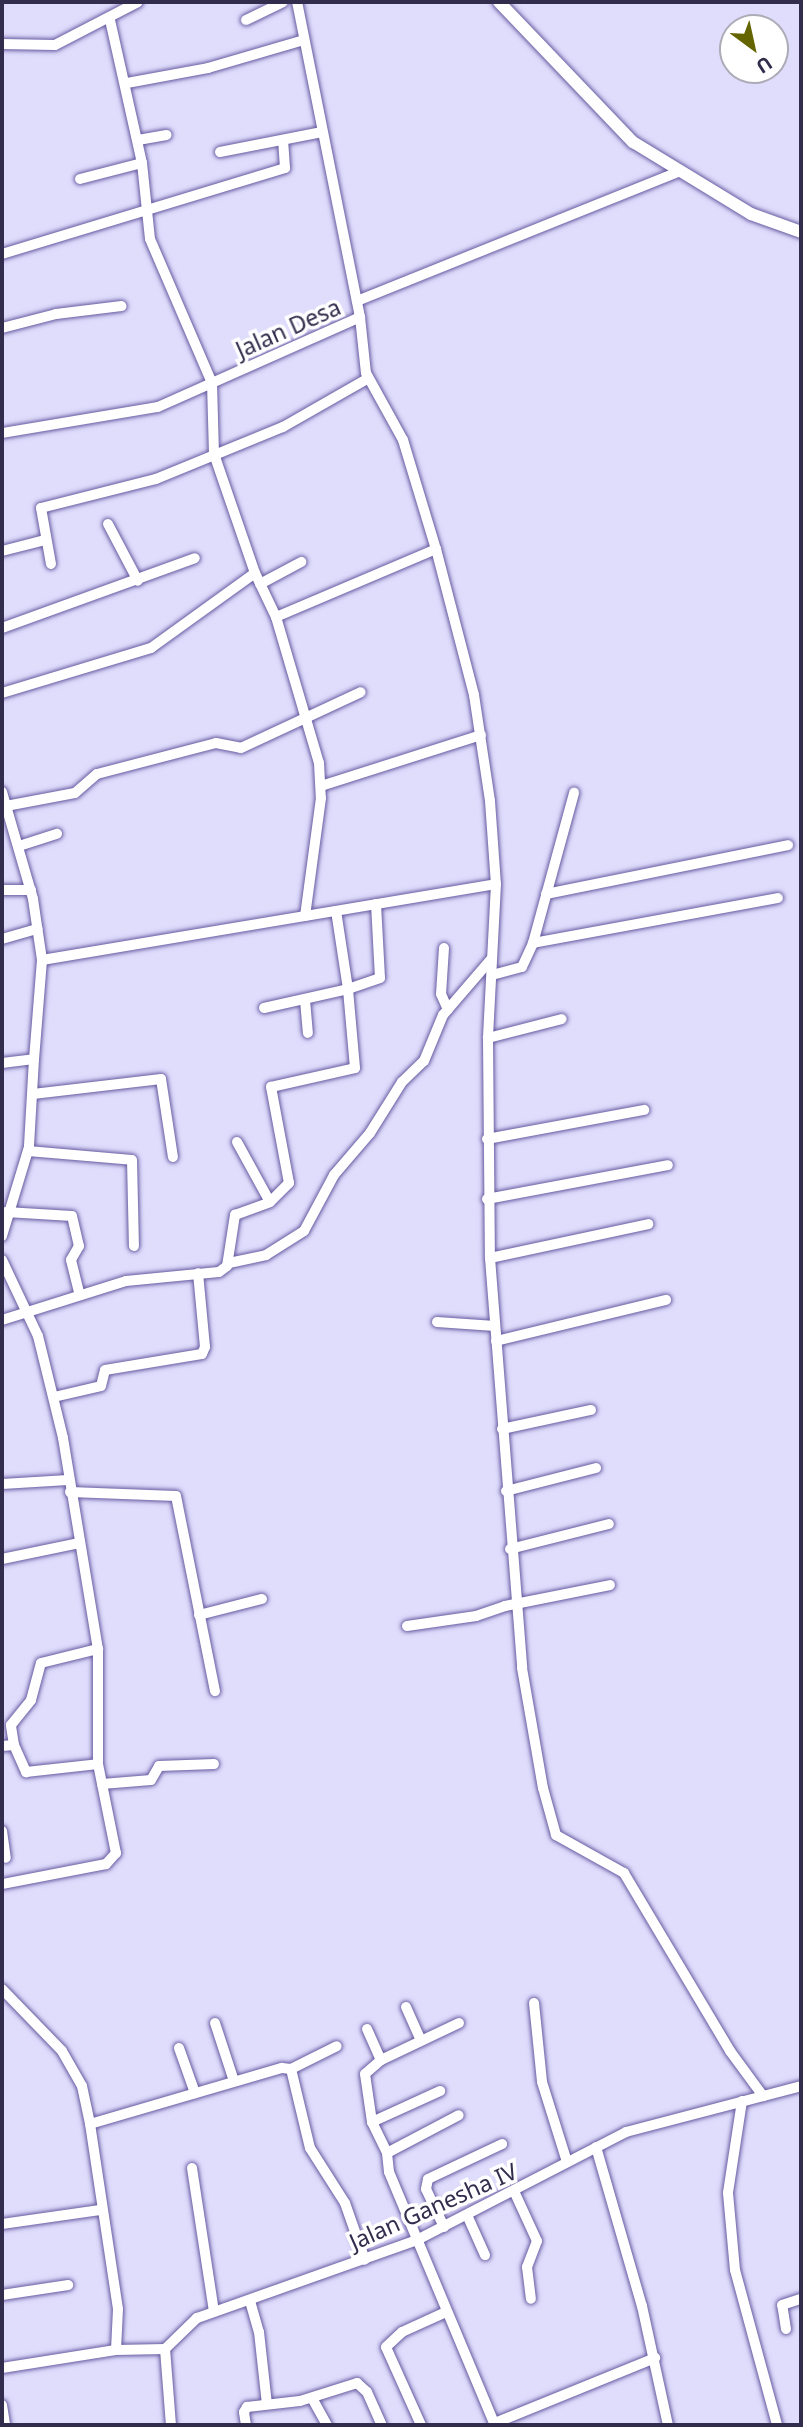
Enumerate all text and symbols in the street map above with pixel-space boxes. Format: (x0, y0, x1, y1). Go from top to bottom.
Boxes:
north arrow (719, 14, 789, 84)
text: U (751, 50, 777, 80)
street label: Jalan Desa (231, 293, 345, 363)
street label: Jalan Ganesha IV (345, 2157, 521, 2255)

